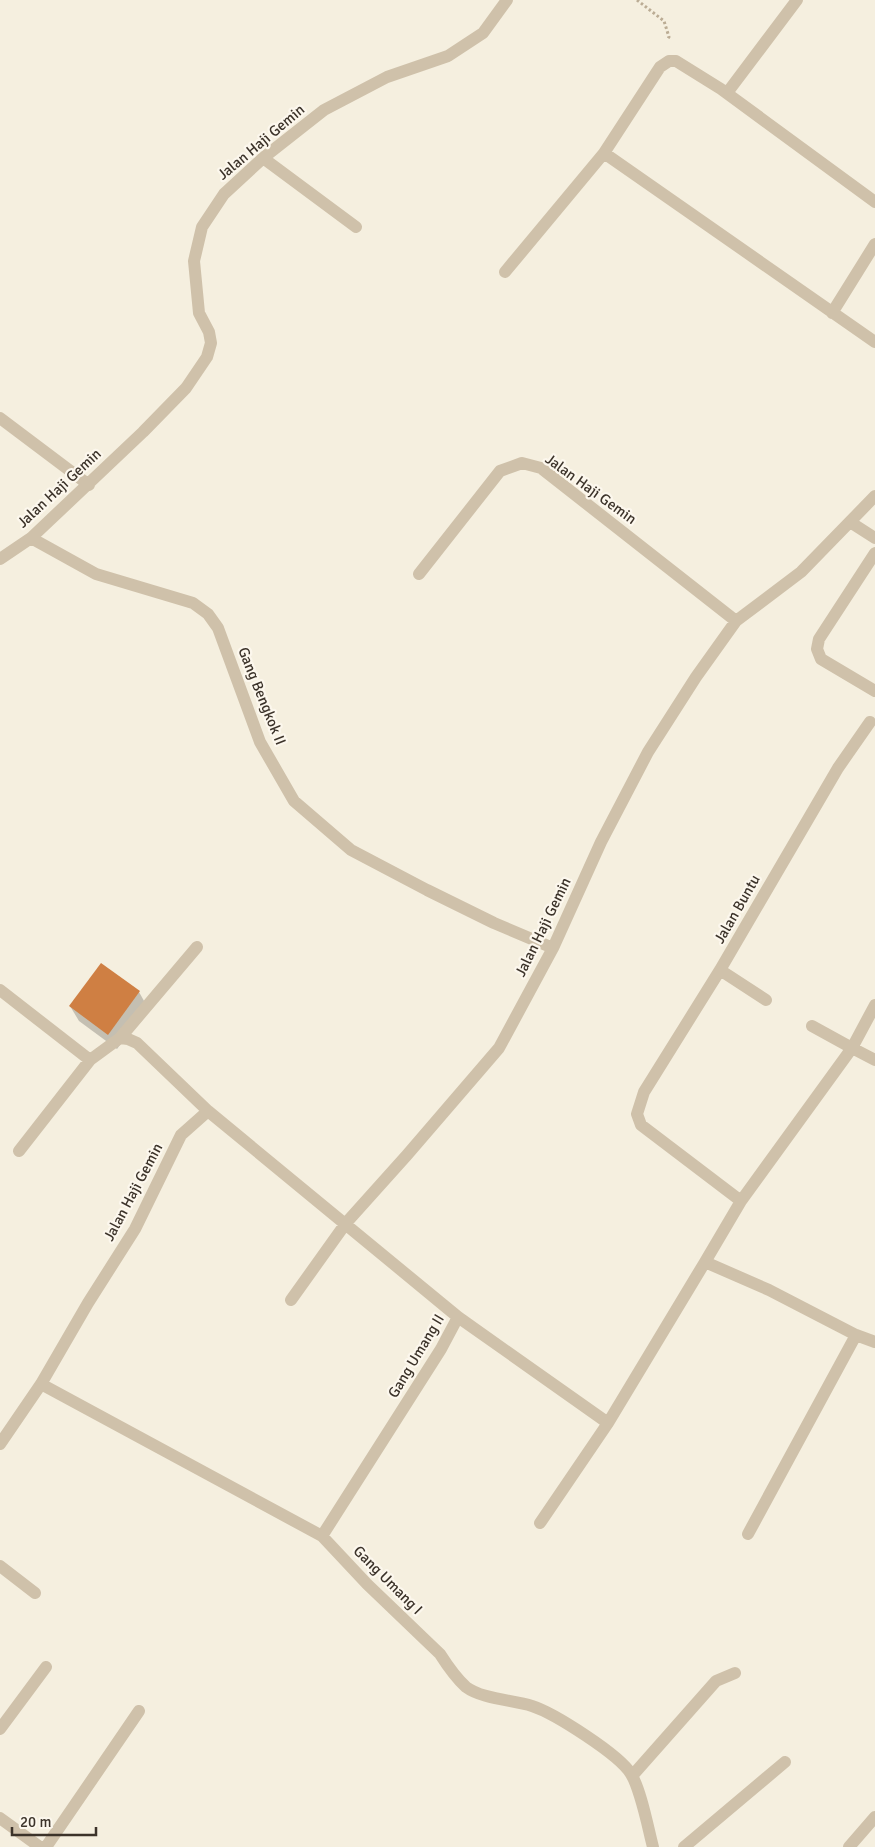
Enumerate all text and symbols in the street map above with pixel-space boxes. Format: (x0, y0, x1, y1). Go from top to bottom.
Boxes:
street label: Jalan Haji Gemin (214, 100, 308, 184)
street label: Jalan Haji Gemin (13, 445, 105, 531)
street label: Jalan Haji Gemin (542, 450, 640, 528)
street label: Gang Bengkok II (234, 644, 290, 748)
street label: Jalan Buntu (710, 871, 764, 947)
street label: Jalan Haji Gemin (511, 874, 575, 980)
street label: Jalan Haji Gemin (100, 1140, 166, 1244)
street label: Gang Umang II (384, 1311, 448, 1401)
street label: Gang Umang I (350, 1542, 426, 1618)
scale bar (12, 1804, 96, 1836)
text: 20 m (20, 1813, 51, 1831)

